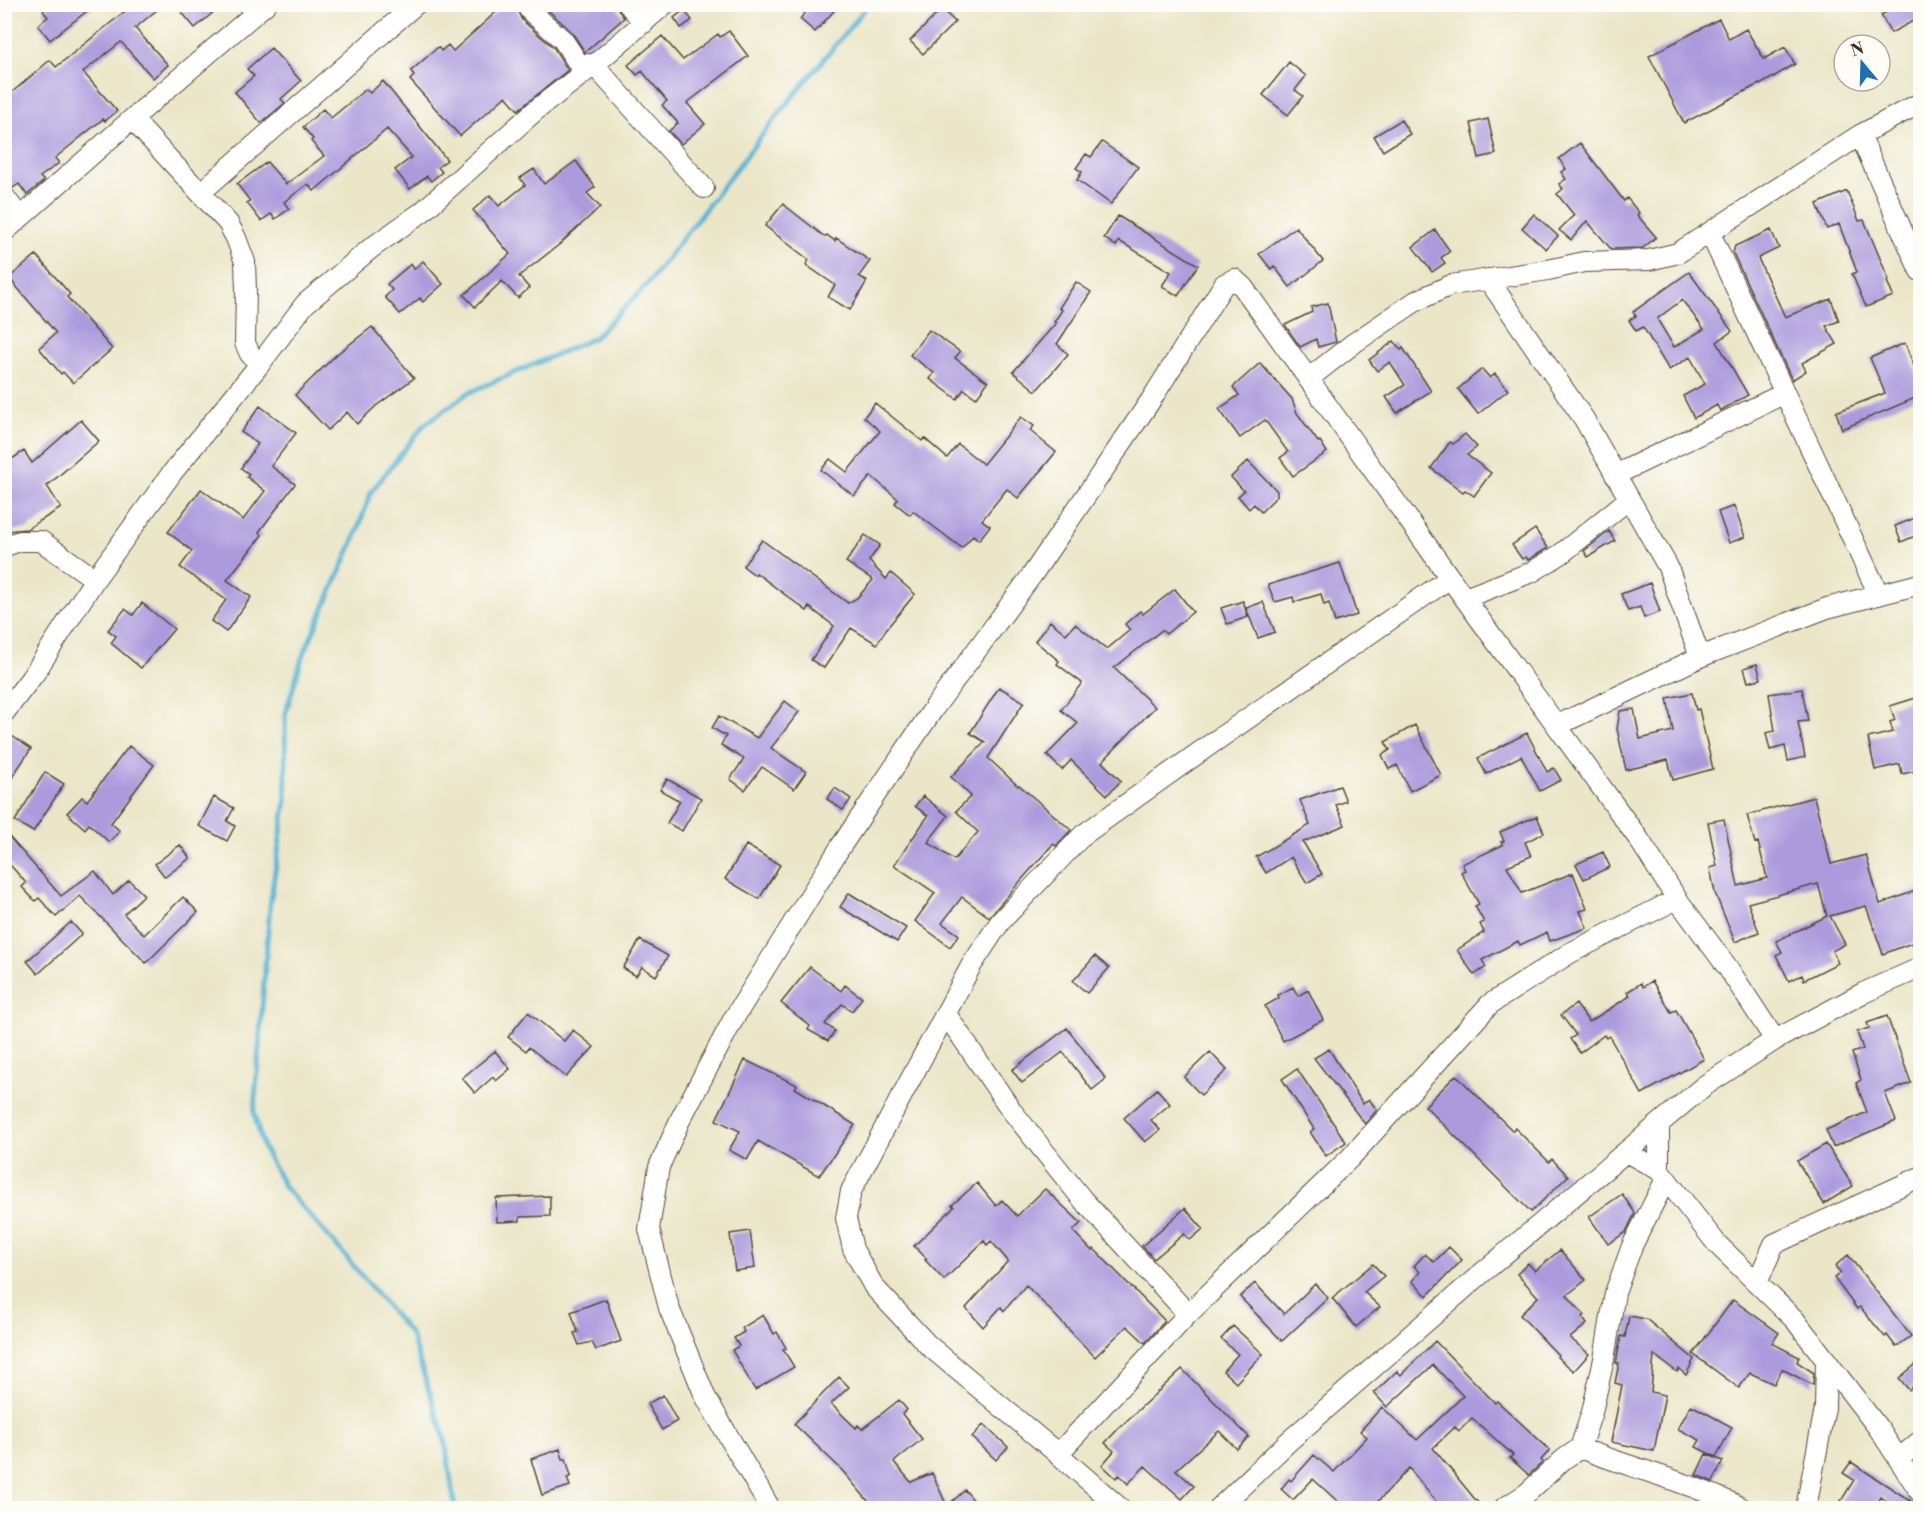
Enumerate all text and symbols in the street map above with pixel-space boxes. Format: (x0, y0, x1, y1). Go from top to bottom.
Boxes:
north arrow (1832, 33, 1892, 93)
text: N (1848, 38, 1867, 61)

